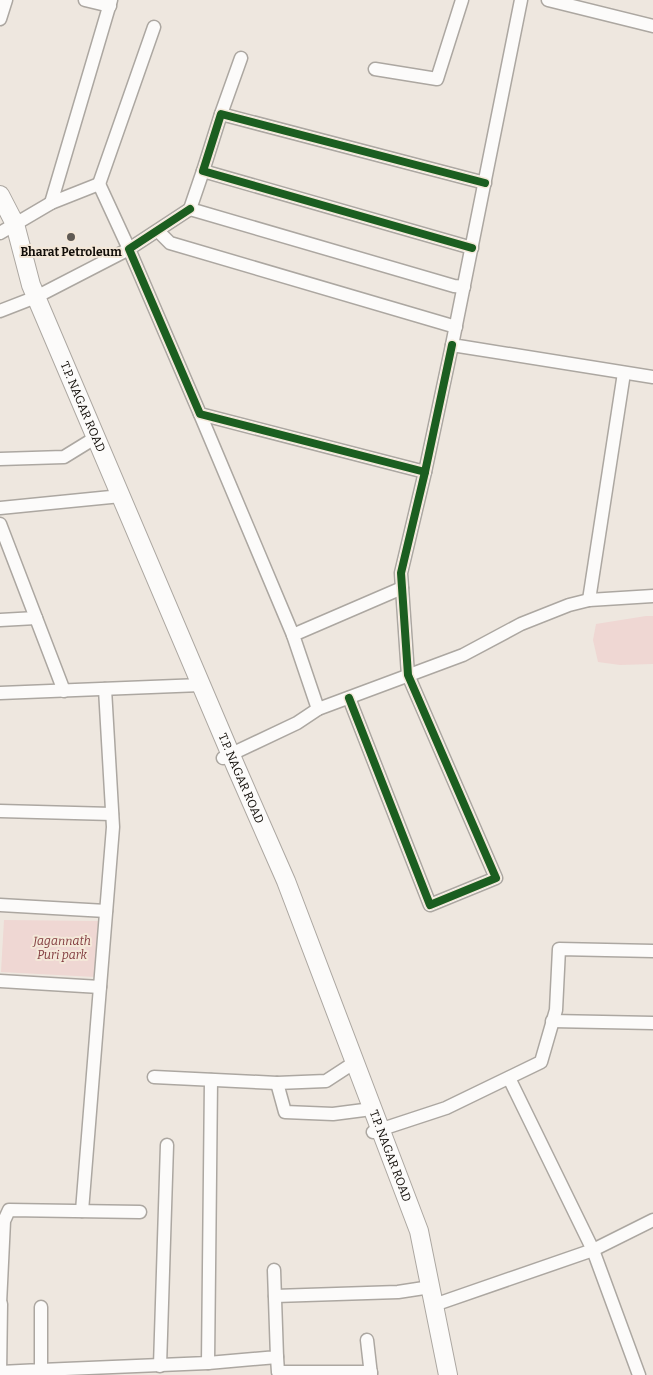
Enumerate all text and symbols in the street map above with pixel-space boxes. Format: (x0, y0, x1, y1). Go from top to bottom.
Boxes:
marker: Bharat Petroleum (65, 231, 77, 243)
place label: Bharat Petroleum (20, 245, 122, 259)
street label: T.P. NAGAR ROAD (57, 359, 108, 454)
street label: T.P. NAGAR ROAD (215, 731, 267, 826)
park label: Jagannath Puri park (32, 934, 91, 962)
street label: T.P. NAGAR ROAD (367, 1108, 414, 1204)

